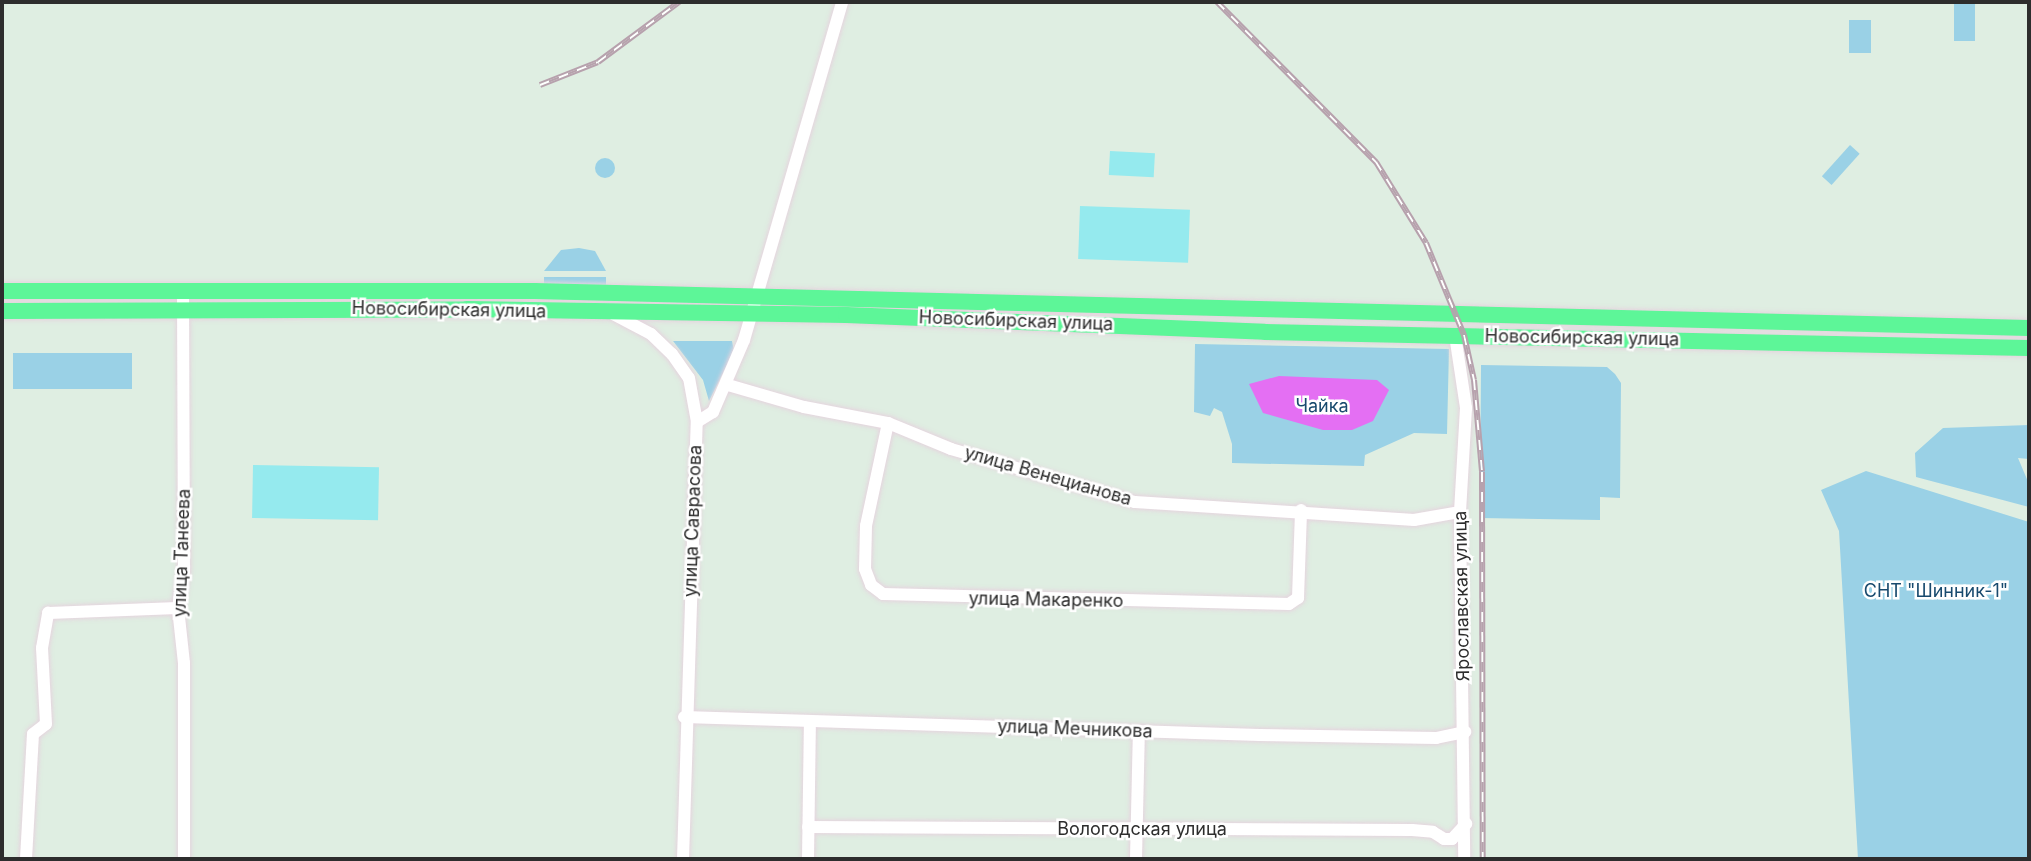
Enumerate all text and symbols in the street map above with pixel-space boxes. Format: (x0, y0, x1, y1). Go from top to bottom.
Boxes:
street label: Новосибирская улица (351, 298, 547, 322)
street label: Новосибирская улица (918, 307, 1114, 335)
street label: Новосибирская улица (1484, 326, 1680, 350)
park label: Чайка (1295, 395, 1349, 417)
street label: улица Венецианова (962, 442, 1134, 510)
street label: улица Саврасова (680, 445, 706, 597)
street label: улица Танеева (169, 488, 195, 618)
street label: Ярославская улица (1450, 511, 1474, 681)
park label: СНТ "Шинник-1" (1864, 580, 2008, 602)
street label: улица Макаренко (968, 588, 1124, 612)
street label: улица Мечникова (997, 715, 1153, 743)
street label: Вологодская улица (1057, 818, 1227, 840)

